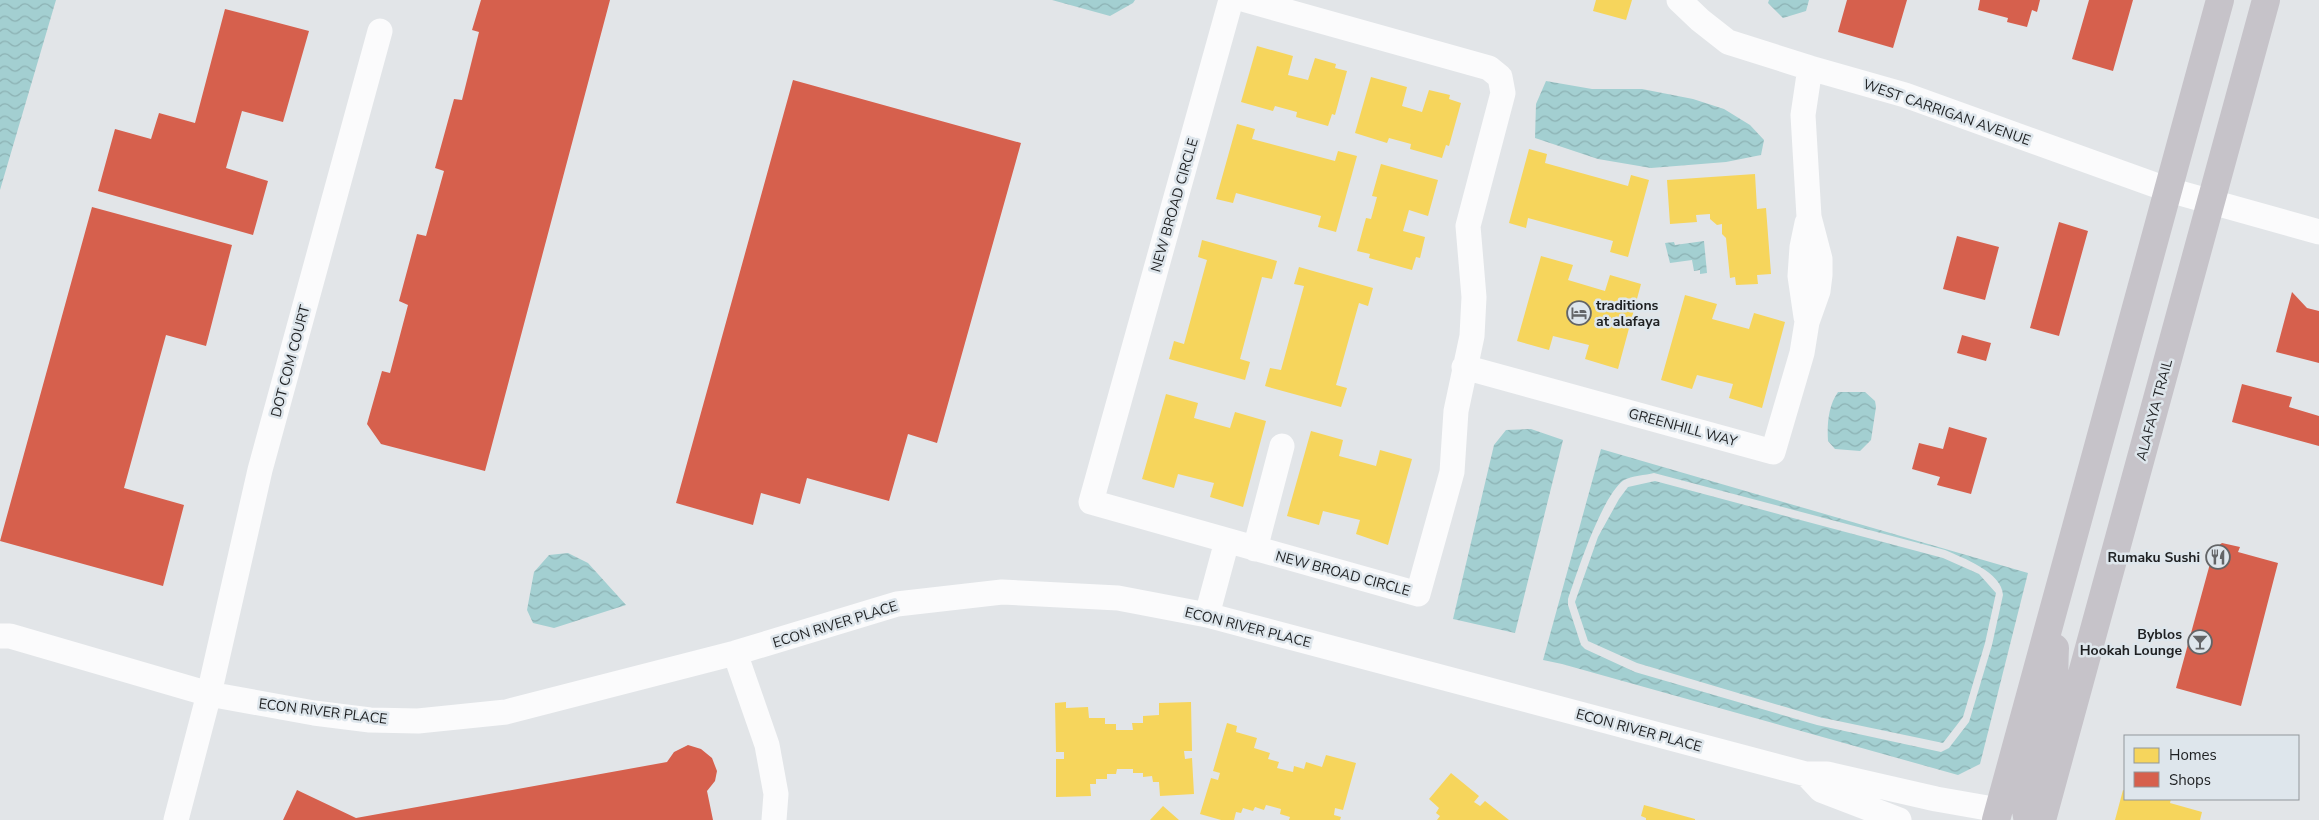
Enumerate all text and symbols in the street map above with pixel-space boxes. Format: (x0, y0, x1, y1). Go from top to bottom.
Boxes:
street label: WEST CARRIGAN AVENUE (1861, 75, 2033, 150)
street label: NEW BROAD CIRCLE (1146, 136, 1203, 274)
place label: traditions at alafaya (1596, 296, 1660, 331)
hotel icon: traditions at alafaya (1566, 300, 1592, 326)
street label: DOT COM COURT (266, 302, 315, 419)
street label: ALAFAYA TRAIL (2132, 357, 2177, 463)
street label: GREENHILL WAY (1627, 404, 1740, 451)
restaurant icon: Rumaku Sushi (2205, 544, 2231, 570)
street label: NEW BROAD CIRCLE (1274, 546, 1412, 601)
place label: Rumaku Sushi (2107, 548, 2200, 567)
street label: ECON RIVER PLACE (770, 596, 900, 652)
street label: ECON RIVER PLACE (1183, 603, 1313, 652)
place label: Byblos Hookah Lounge (2080, 625, 2182, 660)
bar icon: Byblos Hookah Lounge (2187, 629, 2213, 655)
street label: ECON RIVER PLACE (258, 694, 388, 729)
street label: ECON RIVER PLACE (1574, 705, 1704, 756)
legend (2124, 735, 2299, 800)
text: Homes (2169, 745, 2217, 765)
text: Shops (2169, 770, 2211, 790)

